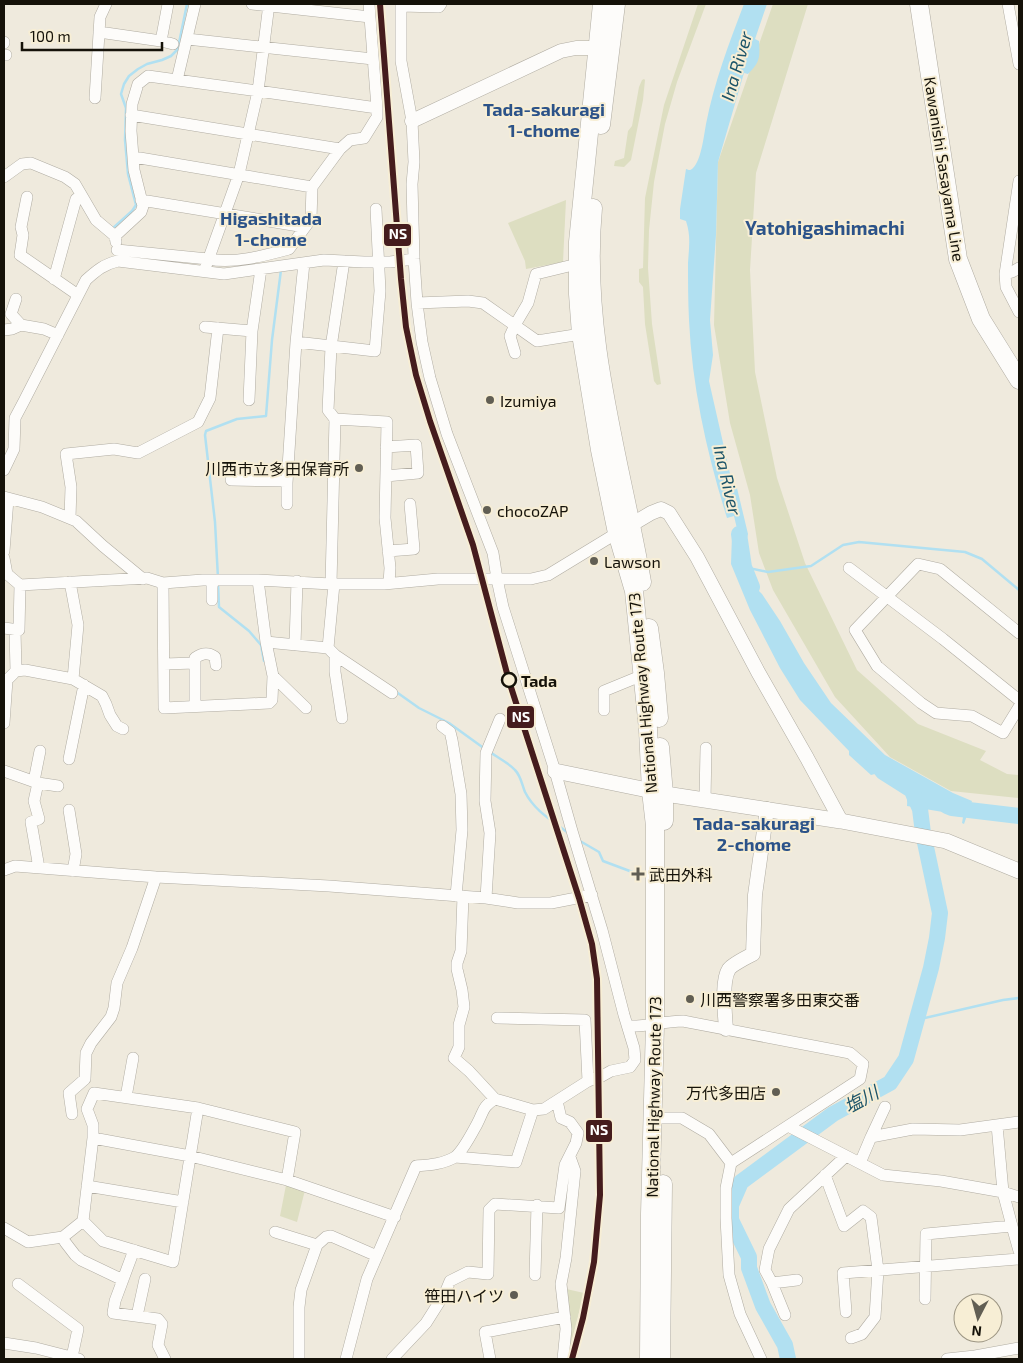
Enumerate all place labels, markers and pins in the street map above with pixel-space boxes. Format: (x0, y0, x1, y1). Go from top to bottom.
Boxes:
place label: Izumiya (500, 391, 557, 410)
marker: Izumiya (484, 394, 496, 406)
place label: 川西市立多田保育所 (205, 459, 349, 478)
marker: 川西市立多田保育所 (353, 462, 365, 474)
place label: chocoZAP (497, 501, 568, 520)
marker: chocoZAP (481, 504, 493, 516)
place label: Lawson (604, 552, 661, 571)
marker: Lawson (588, 555, 600, 567)
place label: Tada (521, 671, 557, 690)
marker: Tada (501, 672, 517, 688)
place label: 武田外科 (649, 865, 713, 884)
marker: 武田外科 (631, 867, 645, 881)
place label: 川西警察署多田東交番 (700, 990, 860, 1009)
marker: 川西警察署多田東交番 (684, 993, 696, 1005)
place label: 万代多田店 (686, 1083, 766, 1102)
marker: 万代多田店 (770, 1086, 782, 1098)
place label: 笹田ハイツ (424, 1286, 504, 1305)
marker: 笹田ハイツ (508, 1289, 520, 1301)

